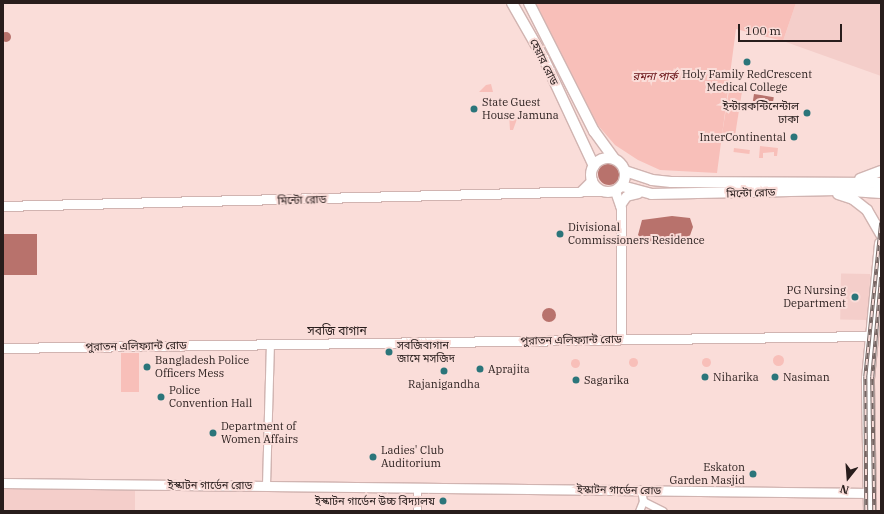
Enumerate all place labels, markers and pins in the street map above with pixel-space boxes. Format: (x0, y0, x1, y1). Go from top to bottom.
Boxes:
marker: Holy Family RedCrescent Medical College (742, 57, 752, 67)
place label: Holy Family RedCrescent Medical College (682, 68, 812, 94)
place label: State Guest House Jamuna (482, 96, 559, 122)
place label: ইন্টারকন্টিনেন্টাল ঢাকা (723, 100, 799, 126)
marker: State Guest House Jamuna (469, 104, 479, 114)
marker: ইন্টারকন্টিনেন্টাল ঢাকা (802, 108, 812, 118)
place label: InterContinental (700, 130, 786, 144)
marker: InterContinental (789, 132, 799, 142)
place label: Divisional Commissioners Residence (568, 221, 705, 247)
marker: Divisional Commissioners Residence (555, 229, 565, 239)
place label: PG Nursing Department (783, 284, 846, 310)
marker: PG Nursing Department (849, 291, 861, 303)
place label: সবজিবাগান জামে মসজিদ (397, 339, 455, 365)
marker: সবজিবাগান জামে মসজিদ (384, 347, 394, 357)
place label: Bangladesh Police Officers Mess (155, 354, 249, 380)
marker: Bangladesh Police Officers Mess (142, 362, 152, 372)
place label: Aprajita (488, 362, 530, 376)
marker: Aprajita (475, 364, 485, 374)
marker: Rajanigandha (439, 366, 449, 376)
place label: Niharika (713, 370, 759, 384)
place label: Nasiman (783, 370, 830, 384)
marker: Niharika (700, 372, 710, 382)
marker: Nasiman (770, 372, 780, 382)
place label: Sagarika (584, 373, 629, 387)
marker: Sagarika (571, 375, 581, 385)
place label: Rajanigandha (408, 377, 480, 391)
place label: Police Convention Hall (169, 384, 252, 410)
marker: Police Convention Hall (156, 392, 166, 402)
place label: Department of Women Affairs (221, 420, 298, 446)
marker: Department of Women Affairs (208, 428, 218, 438)
place label: Ladies' Club Auditorium (381, 444, 444, 470)
marker: Ladies' Club Auditorium (368, 452, 378, 462)
place label: Eskaton Garden Masjid (669, 461, 745, 487)
marker: Eskaton Garden Masjid (748, 469, 758, 479)
place label: ইস্কাটন গার্ডেন উচ্চ বিদ্যালয় (315, 494, 435, 508)
marker: ইস্কাটন গার্ডেন উচ্চ বিদ্যালয় (438, 496, 448, 506)

